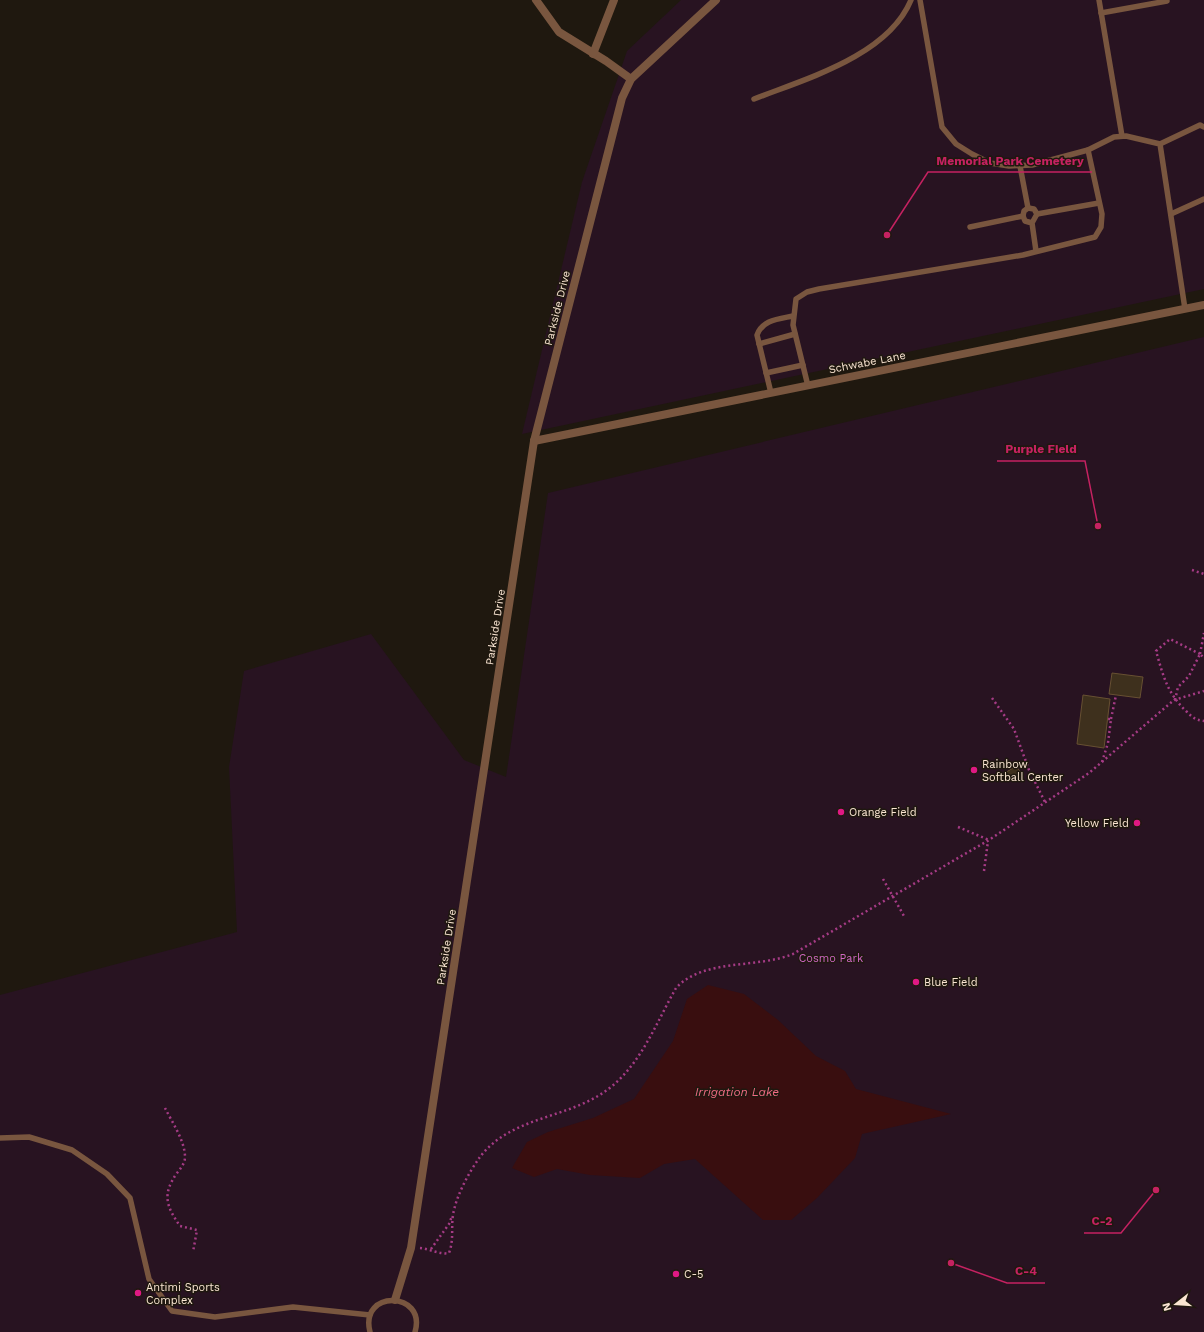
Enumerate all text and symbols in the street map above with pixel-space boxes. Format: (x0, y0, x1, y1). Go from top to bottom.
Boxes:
callout: Memorial Park Cemetery (928, 148, 1092, 172)
text: Memorial Park Cemetery (936, 154, 1084, 168)
street label: Parkside Drive (542, 269, 573, 347)
street label: Schwabe Lane (827, 349, 907, 376)
callout: Purple Field (997, 437, 1085, 461)
text: Purple Field (1005, 442, 1077, 456)
street label: Parkside Drive (483, 588, 508, 666)
place label: Rainbow Softball Center (982, 758, 1064, 784)
marker: Rainbow Softball Center (969, 765, 979, 775)
place label: Orange Field (849, 806, 917, 819)
marker: Orange Field (836, 807, 846, 817)
place label: Yellow Field (1065, 817, 1129, 830)
marker: Yellow Field (1132, 818, 1142, 828)
street label: Parkside Drive (434, 908, 459, 986)
park label: Cosmo Park (799, 952, 863, 965)
place label: Blue Field (924, 976, 978, 989)
marker: Blue Field (911, 977, 921, 987)
water label: Irrigation Lake (695, 1085, 779, 1099)
callout: C-2 (1084, 1209, 1121, 1233)
text: C-2 (1092, 1214, 1112, 1228)
callout: C-4 (1007, 1259, 1045, 1283)
text: C-4 (1015, 1264, 1037, 1278)
place label: C-5 (684, 1268, 703, 1281)
marker: C-5 (671, 1269, 681, 1279)
place label: Antimi Sports Complex (146, 1281, 220, 1307)
north arrow (1156, 1284, 1196, 1324)
marker: Antimi Sports Complex (133, 1288, 143, 1298)
text: N (1160, 1301, 1174, 1313)

